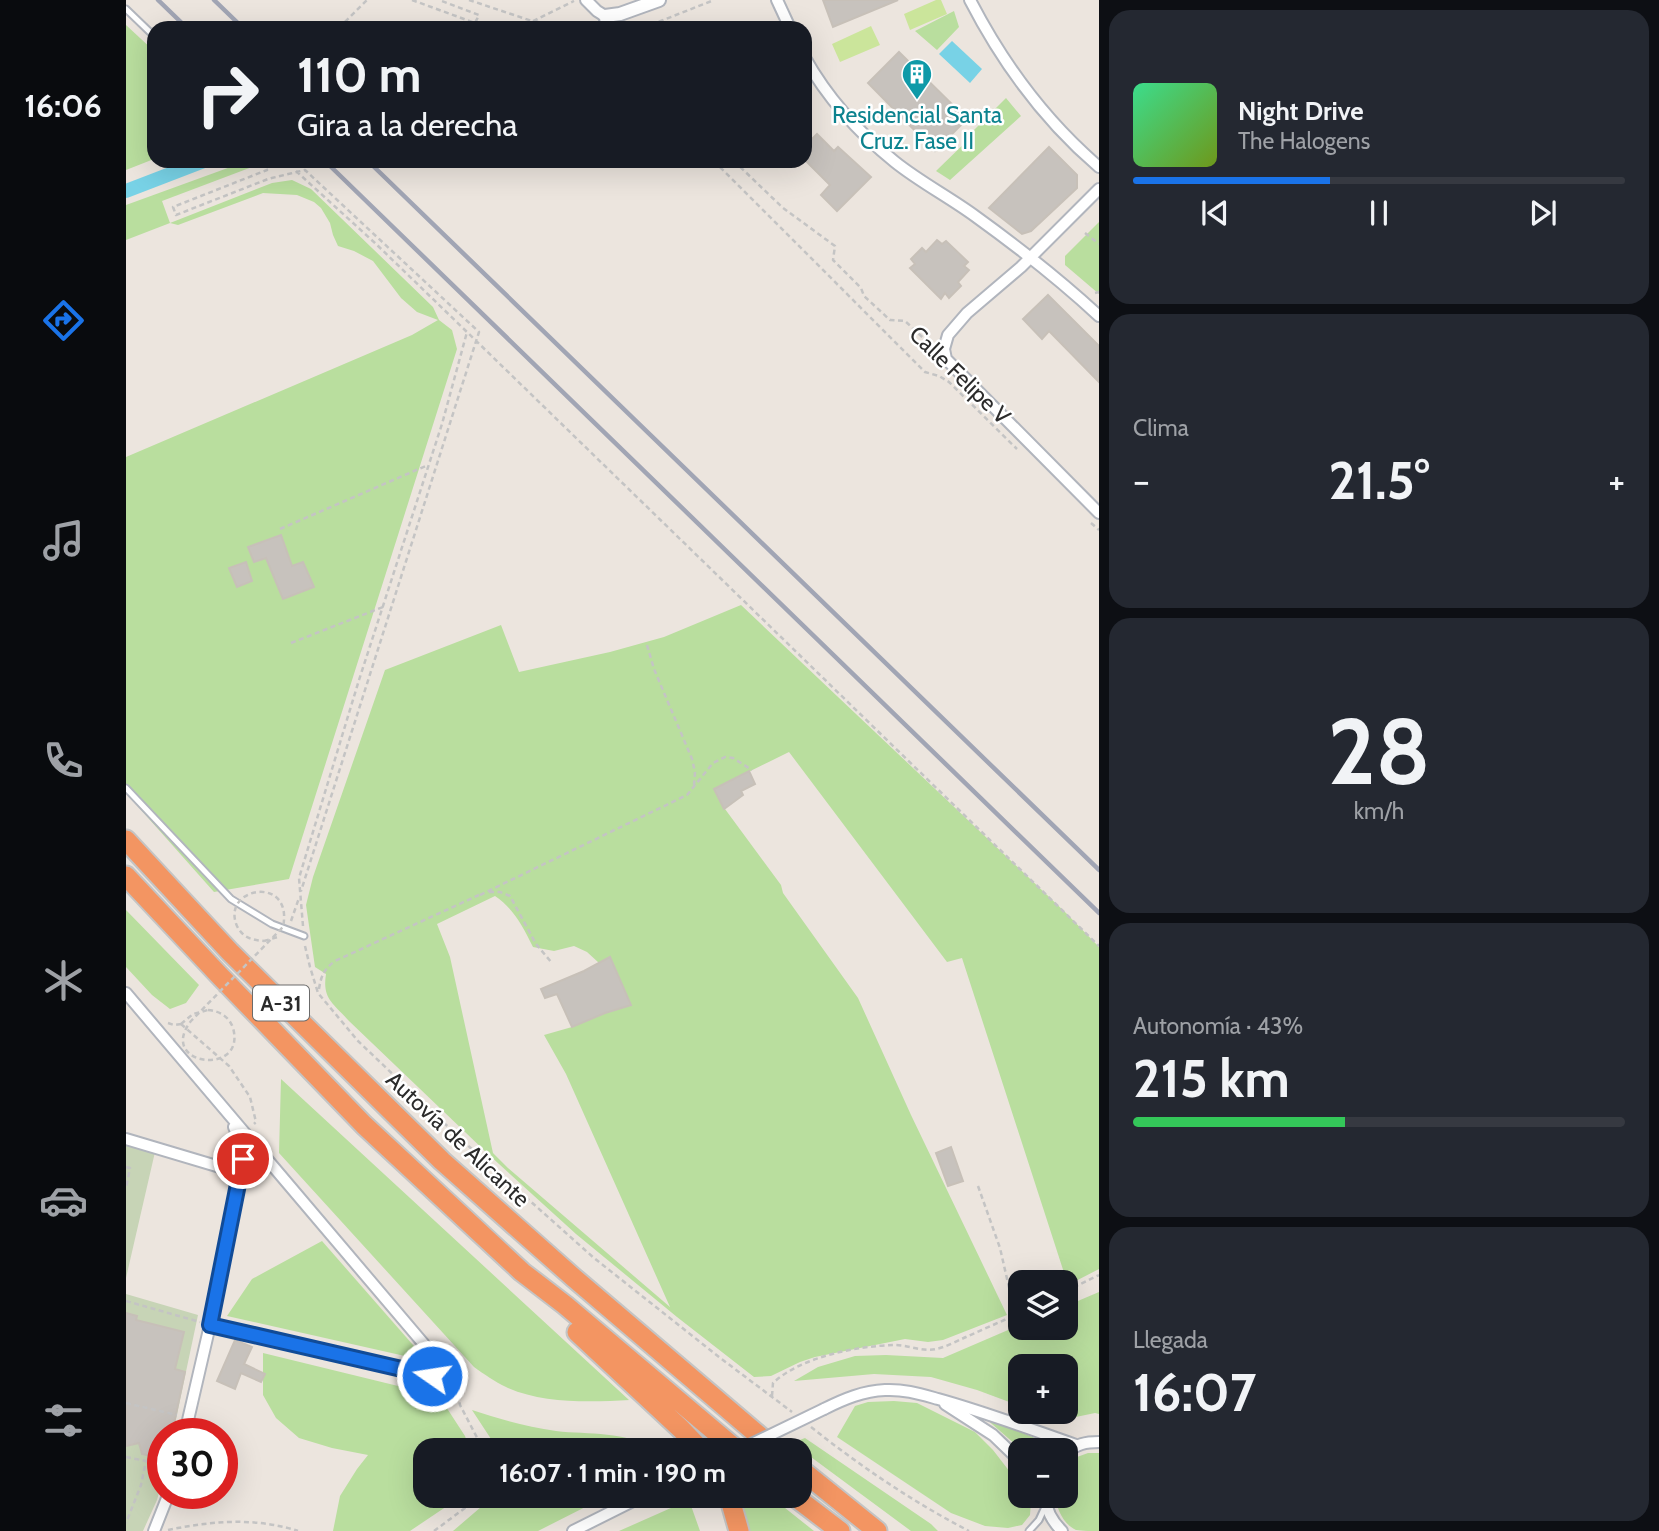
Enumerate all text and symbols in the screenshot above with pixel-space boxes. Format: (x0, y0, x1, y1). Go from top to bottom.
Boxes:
text: 110 m (297, 45, 421, 104)
icon: right (182, 49, 273, 140)
building icon: Residencial Santa Cruz. Fase II (900, 57, 934, 101)
text: 16:06 (24, 86, 102, 125)
text: Night Drive (1238, 95, 1364, 127)
place label: Residencial Santa Cruz. Fase II (832, 101, 1002, 155)
text: Gira a la derecha (297, 105, 518, 144)
text: The Halogens (1238, 127, 1370, 155)
icon: previous (1196, 194, 1234, 232)
icon: pause (1360, 194, 1398, 232)
icon: next (1524, 194, 1562, 232)
icon: directions (39, 296, 88, 345)
street label: Calle Felipe V (904, 320, 1016, 430)
text: Clima (1133, 414, 1189, 442)
text: 21.5° (1328, 449, 1430, 512)
text: − (1133, 457, 1150, 504)
text: + (1608, 457, 1625, 504)
icon: music (39, 516, 88, 565)
text: 28 (1327, 696, 1431, 807)
icon: phone (39, 736, 88, 785)
text: km/h (1354, 797, 1404, 825)
icon: climate (39, 956, 88, 1005)
road number: A-31 (253, 986, 309, 1020)
text: Autonomía · 43% (1133, 1012, 1303, 1040)
text: 215 km (1133, 1047, 1290, 1110)
street label: Autovía de Alicante (380, 1065, 536, 1213)
pin (213, 1129, 273, 1189)
icon: arrive (224, 1140, 262, 1178)
icon: car (39, 1176, 88, 1225)
map controls (1008, 1270, 1078, 1508)
button: layers (1008, 1270, 1078, 1340)
text: Llegada (1133, 1326, 1208, 1354)
position arrow (395, 1339, 469, 1413)
button: + (1008, 1354, 1078, 1424)
text: 16:07 (1133, 1361, 1256, 1424)
icon: filters (39, 1396, 88, 1445)
speed limit sign: 30 (147, 1418, 238, 1509)
button: − (1008, 1438, 1078, 1508)
text: 16:07 · 1 min · 190 m (499, 1457, 726, 1489)

